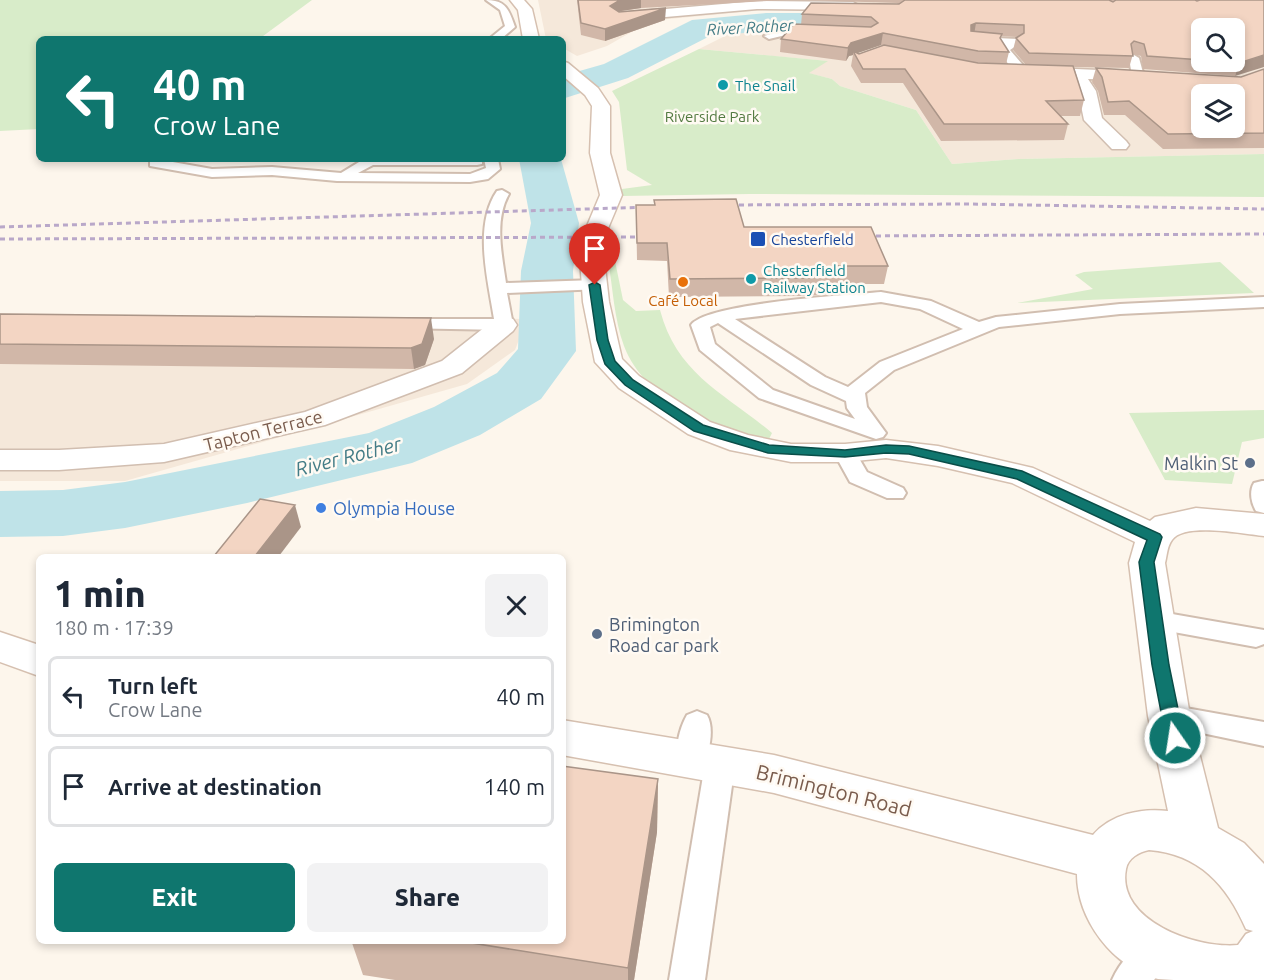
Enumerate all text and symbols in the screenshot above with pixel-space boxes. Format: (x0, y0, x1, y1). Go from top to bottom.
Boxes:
water label: River Rother (706, 16, 795, 38)
map controls (1191, 18, 1245, 138)
button: search (1191, 18, 1245, 72)
icon: left (54, 60, 132, 138)
text: 40 m (153, 61, 247, 108)
place label: The Snail (735, 77, 795, 94)
marker: The Snail (716, 78, 730, 92)
button: layers (1191, 84, 1245, 138)
park label: Riverside Park (665, 108, 760, 125)
text: Crow Lane (153, 110, 281, 140)
pin (569, 223, 620, 285)
marker: Chesterfield (749, 230, 767, 248)
place label: Chesterfield (771, 231, 854, 248)
icon: arrive (578, 232, 611, 265)
place label: Chesterfield Railway Station (763, 262, 866, 296)
marker: Chesterfield Railway Station (744, 272, 758, 286)
marker: Café Local (676, 275, 690, 289)
place label: Café Local (648, 292, 718, 309)
street label: Tapton Terrace (202, 406, 324, 454)
water label: River Rother (293, 431, 405, 480)
place label: Malkin St (1164, 453, 1238, 473)
marker: Malkin St (1243, 456, 1257, 470)
place label: Olympia House (333, 498, 455, 518)
marker: Olympia House (314, 501, 328, 515)
text: 1 min (54, 573, 146, 614)
button: close (485, 574, 548, 637)
place label: Brimington Road car park (609, 614, 719, 655)
text: 180 m · 17:39 (54, 616, 174, 639)
marker: Brimington Road car park (590, 627, 604, 641)
text: Turn left (108, 673, 198, 698)
icon: left (57, 680, 90, 713)
text: 40 m (496, 684, 545, 709)
text: Crow Lane (108, 698, 203, 721)
position arrow (1143, 706, 1207, 770)
street label: Brimington Road (754, 759, 914, 821)
icon: arrive (57, 770, 90, 803)
text: Arrive at destination (108, 774, 322, 799)
text: 140 m (484, 774, 545, 799)
button: Exit (54, 863, 295, 932)
button: Share (307, 863, 548, 932)

